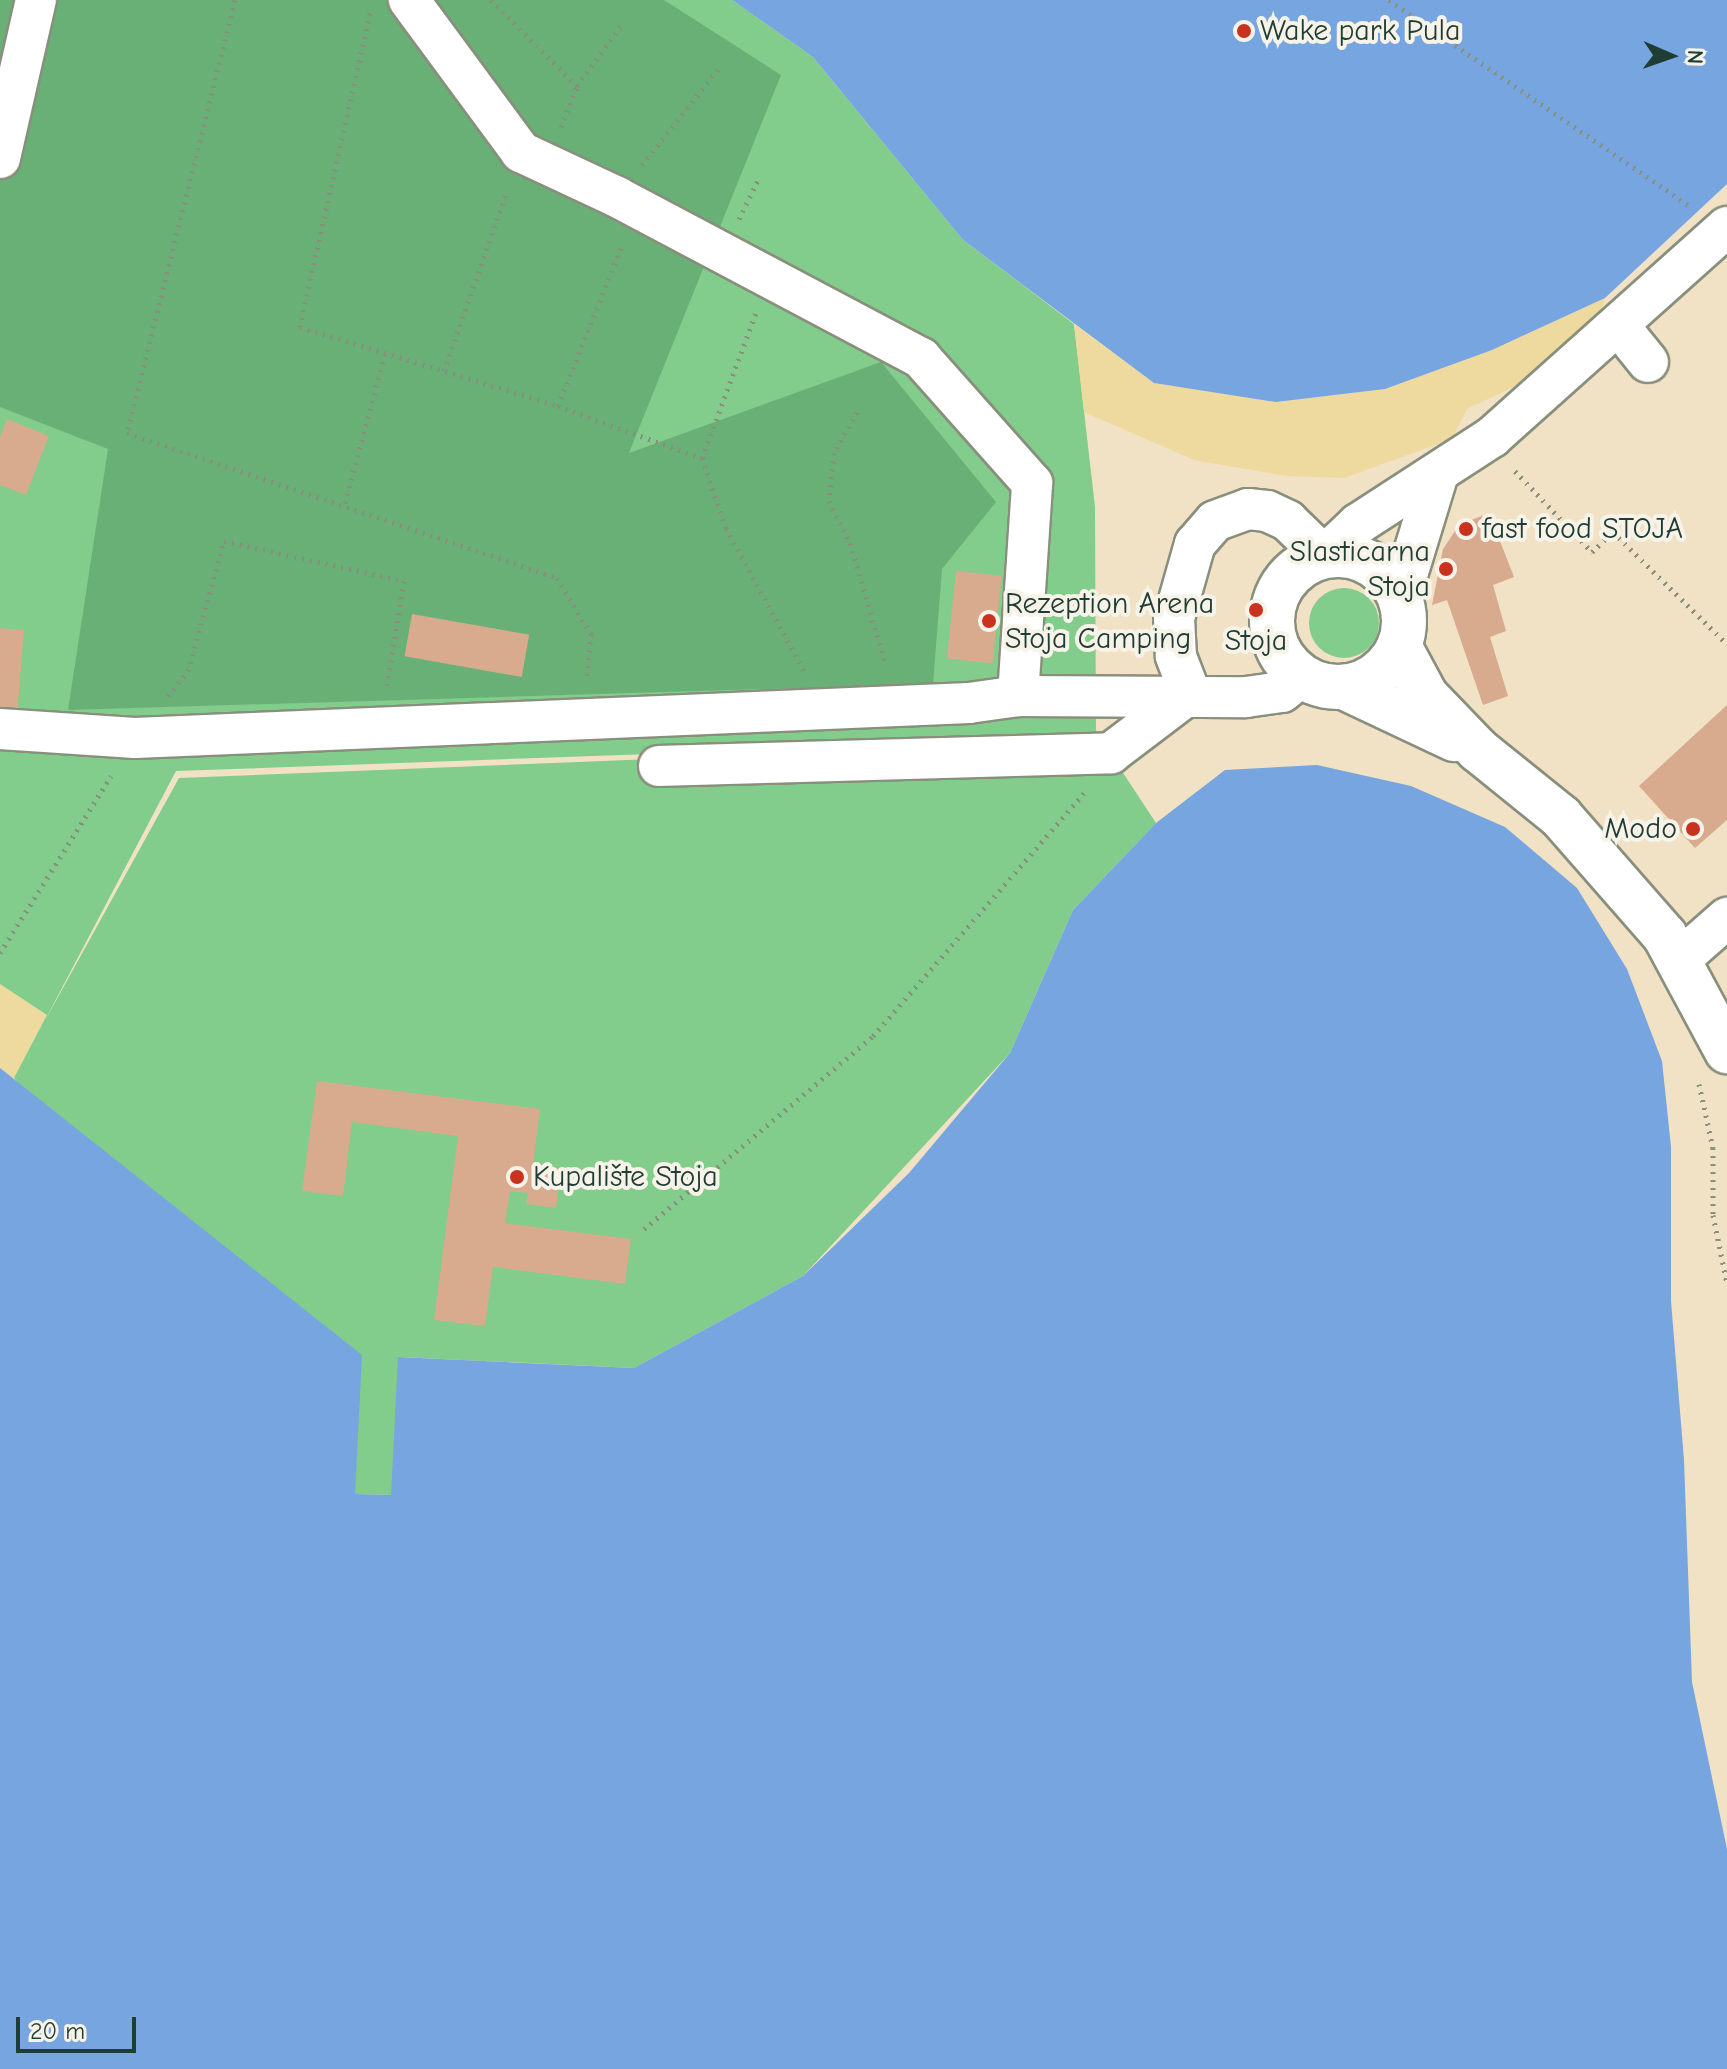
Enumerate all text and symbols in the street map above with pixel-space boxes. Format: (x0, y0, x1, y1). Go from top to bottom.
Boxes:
place label: Wake park Pula (1260, 13, 1460, 49)
north arrow (1631, 16, 1711, 96)
marker: Wake park Pula (1235, 22, 1253, 40)
text: N (1682, 49, 1708, 64)
place label: fast food STOJA (1482, 511, 1683, 547)
marker: fast food STOJA (1457, 520, 1475, 538)
place label: Slasticarna Stoja (1290, 534, 1430, 604)
marker: Slasticarna Stoja (1437, 560, 1455, 578)
place label: Rezeption Arena Stoja Camping (1005, 586, 1214, 656)
marker: Stoja (1247, 601, 1265, 619)
marker: Rezeption Arena Stoja Camping (980, 612, 998, 630)
place label: Stoja (1225, 623, 1287, 659)
place label: Modo (1604, 811, 1677, 847)
marker: Modo (1684, 820, 1702, 838)
place label: Kupalište Stoja (533, 1159, 718, 1195)
marker: Kupalište Stoja (508, 1168, 526, 1186)
scale bar (20, 2001, 140, 2051)
text: 20 m (30, 2017, 85, 2045)

